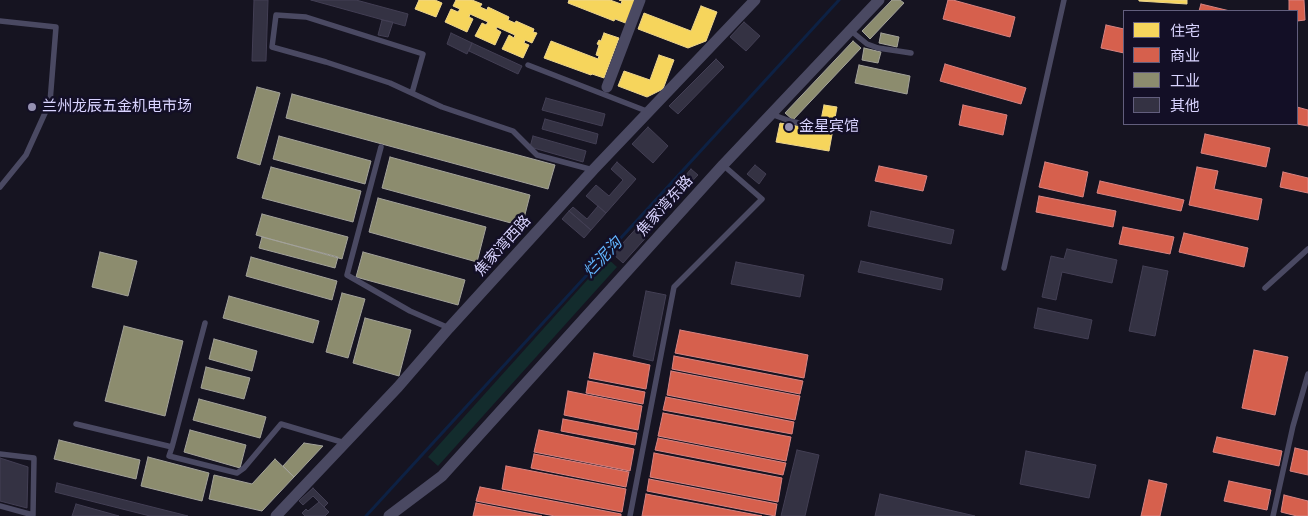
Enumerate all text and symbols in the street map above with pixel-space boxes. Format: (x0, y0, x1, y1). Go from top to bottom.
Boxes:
legend (1123, 10, 1298, 125)
text: 住宅 (1170, 22, 1200, 40)
text: 商业 (1170, 47, 1200, 65)
text: 工业 (1170, 72, 1200, 90)
text: 其他 (1170, 97, 1200, 115)
place label: 兰州龙辰五金机电市场 (42, 98, 192, 116)
marker: 兰州龙辰五金机电市场 (26, 101, 38, 113)
place label: 金星宾馆 (799, 118, 859, 136)
marker: 金星宾馆 (783, 121, 795, 133)
street label: 焦家湾东路 (633, 172, 697, 240)
street label: 焦家湾西路 (471, 212, 535, 280)
water label: 烂泥沟 (580, 234, 626, 282)

